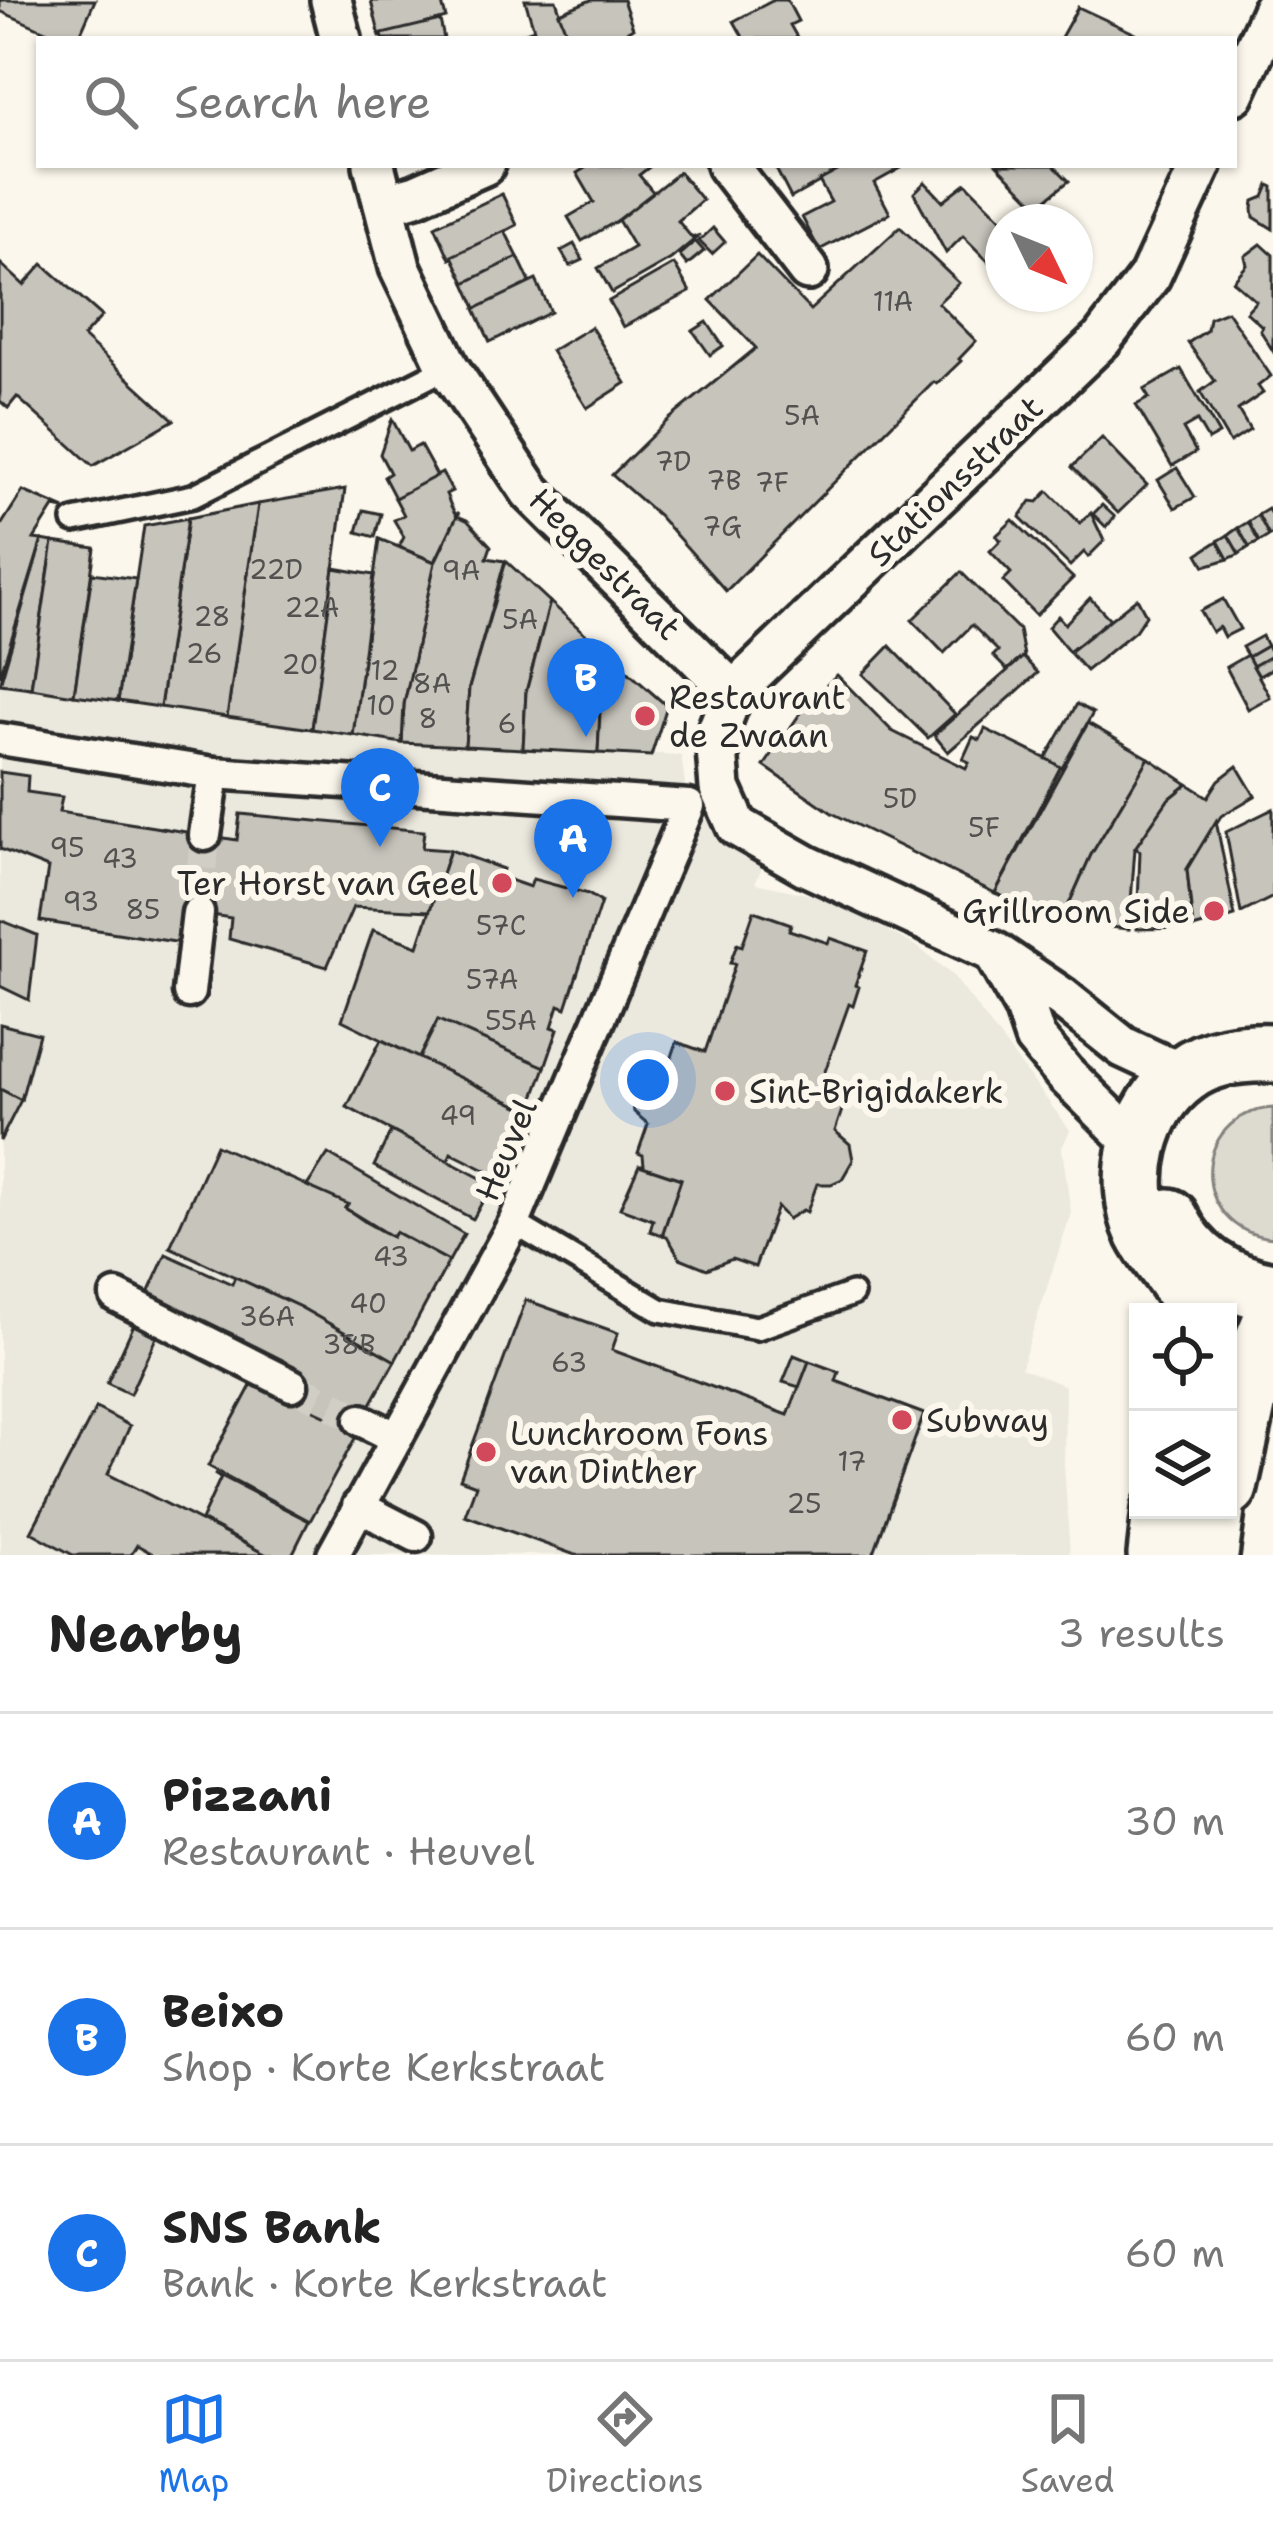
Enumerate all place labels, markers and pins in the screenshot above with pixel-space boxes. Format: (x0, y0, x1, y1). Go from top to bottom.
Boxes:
pin: B (547, 638, 625, 737)
place label: Restaurant de Zwaan (669, 675, 846, 758)
marker: Restaurant de Zwaan (632, 703, 658, 729)
pin: C (341, 748, 419, 847)
pin: A (534, 799, 612, 898)
place label: Ter Horst van Geel (177, 861, 478, 906)
marker: Ter Horst van Geel (489, 870, 515, 896)
place label: Grillroom Side (962, 889, 1190, 934)
marker: Grillroom Side (1201, 898, 1227, 924)
place label: Sint-Brigidakerk (749, 1069, 1004, 1114)
marker: Sint-Brigidakerk (712, 1078, 738, 1104)
place label: Subway (926, 1398, 1049, 1443)
marker: Subway (889, 1407, 915, 1433)
place label: Lunchroom Fons van Dinther (510, 1411, 769, 1494)
marker: Lunchroom Fons van Dinther (473, 1439, 499, 1465)

